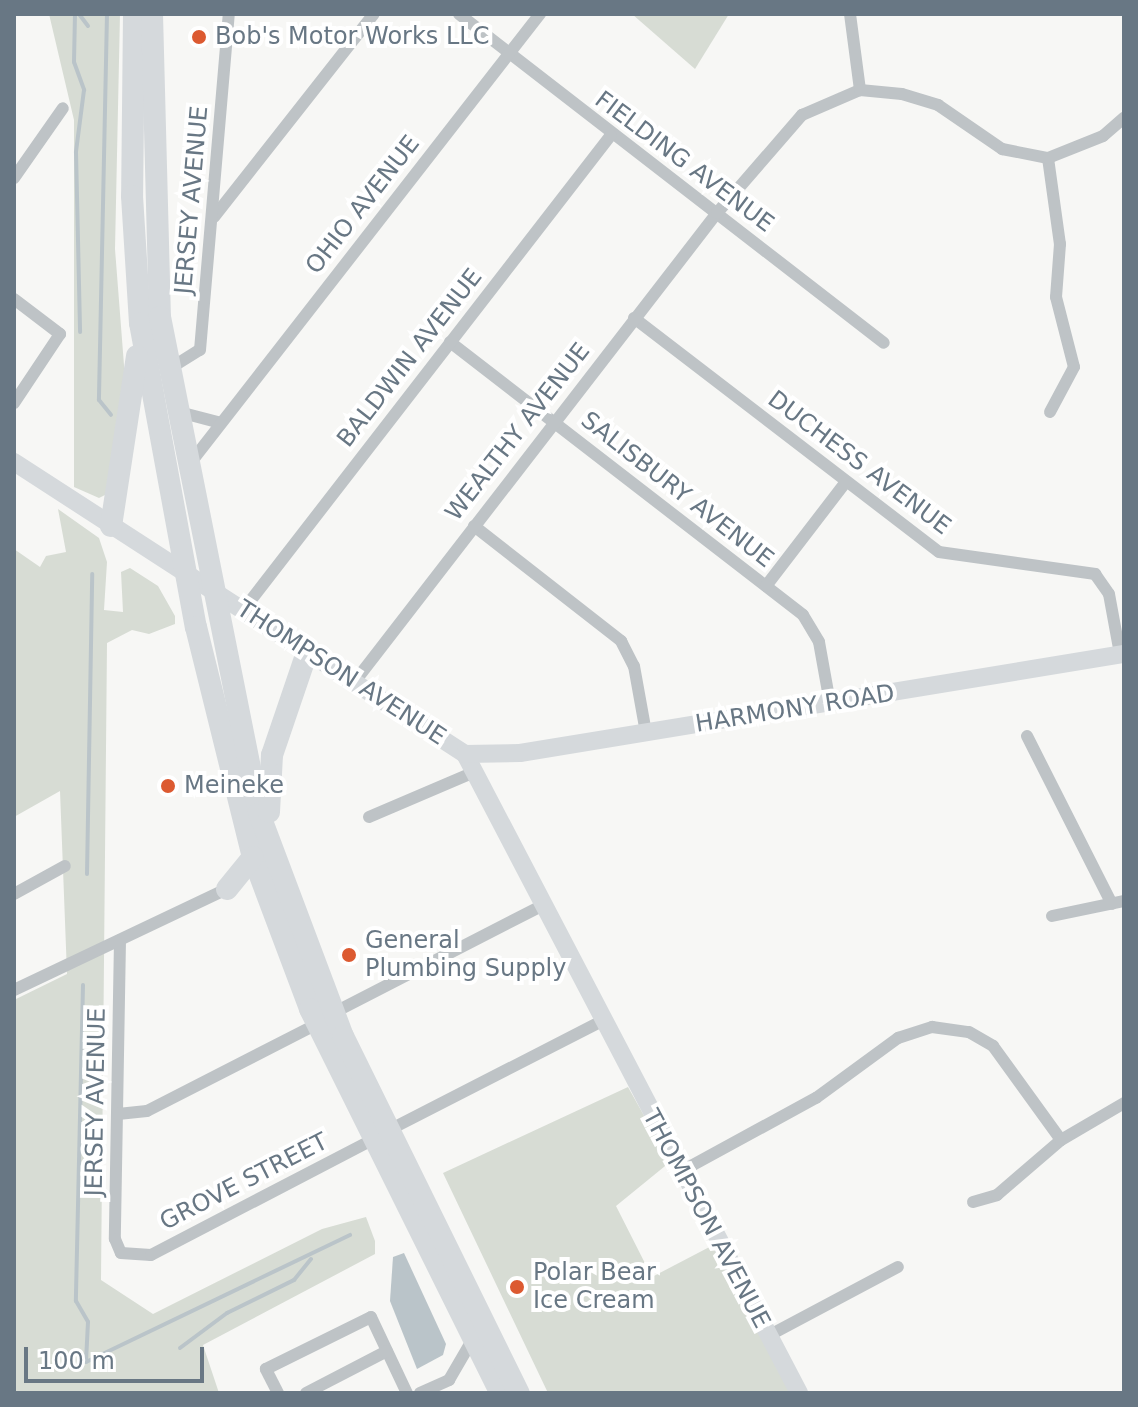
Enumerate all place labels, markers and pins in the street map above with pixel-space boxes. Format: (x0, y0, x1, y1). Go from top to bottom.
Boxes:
place label: Bob's Motor Works LLC (215, 23, 490, 51)
marker: Bob's Motor Works LLC (190, 28, 208, 46)
place label: Meineke (184, 772, 284, 800)
marker: Meineke (159, 777, 177, 795)
place label: General Plumbing Supply (365, 927, 566, 983)
marker: General Plumbing Supply (340, 946, 358, 964)
place label: Polar Bear Ice Cream (533, 1259, 656, 1315)
marker: Polar Bear Ice Cream (508, 1278, 526, 1296)

